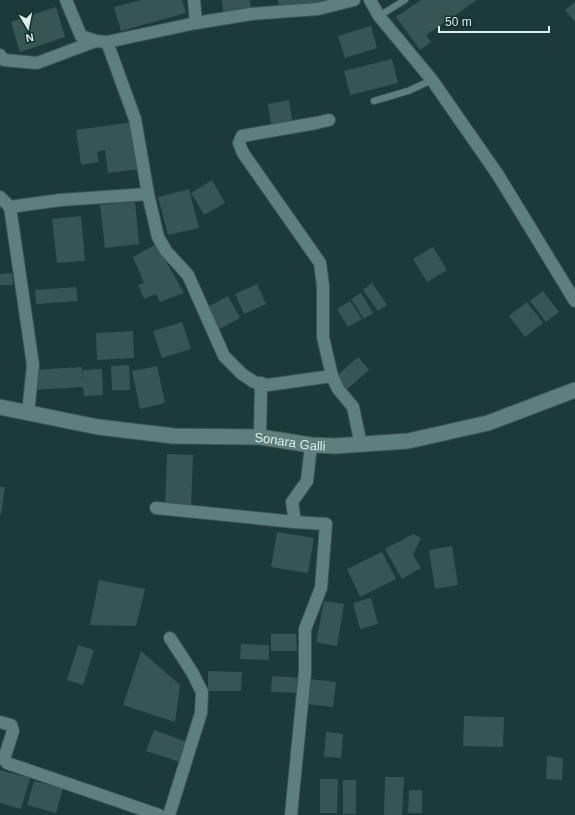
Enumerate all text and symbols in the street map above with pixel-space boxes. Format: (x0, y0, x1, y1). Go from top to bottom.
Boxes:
north arrow (8, 8, 48, 48)
scale bar (439, 8, 549, 34)
text: 50 m (445, 15, 472, 29)
text: N (25, 31, 35, 44)
street label: Sonara Galli (255, 430, 326, 454)

